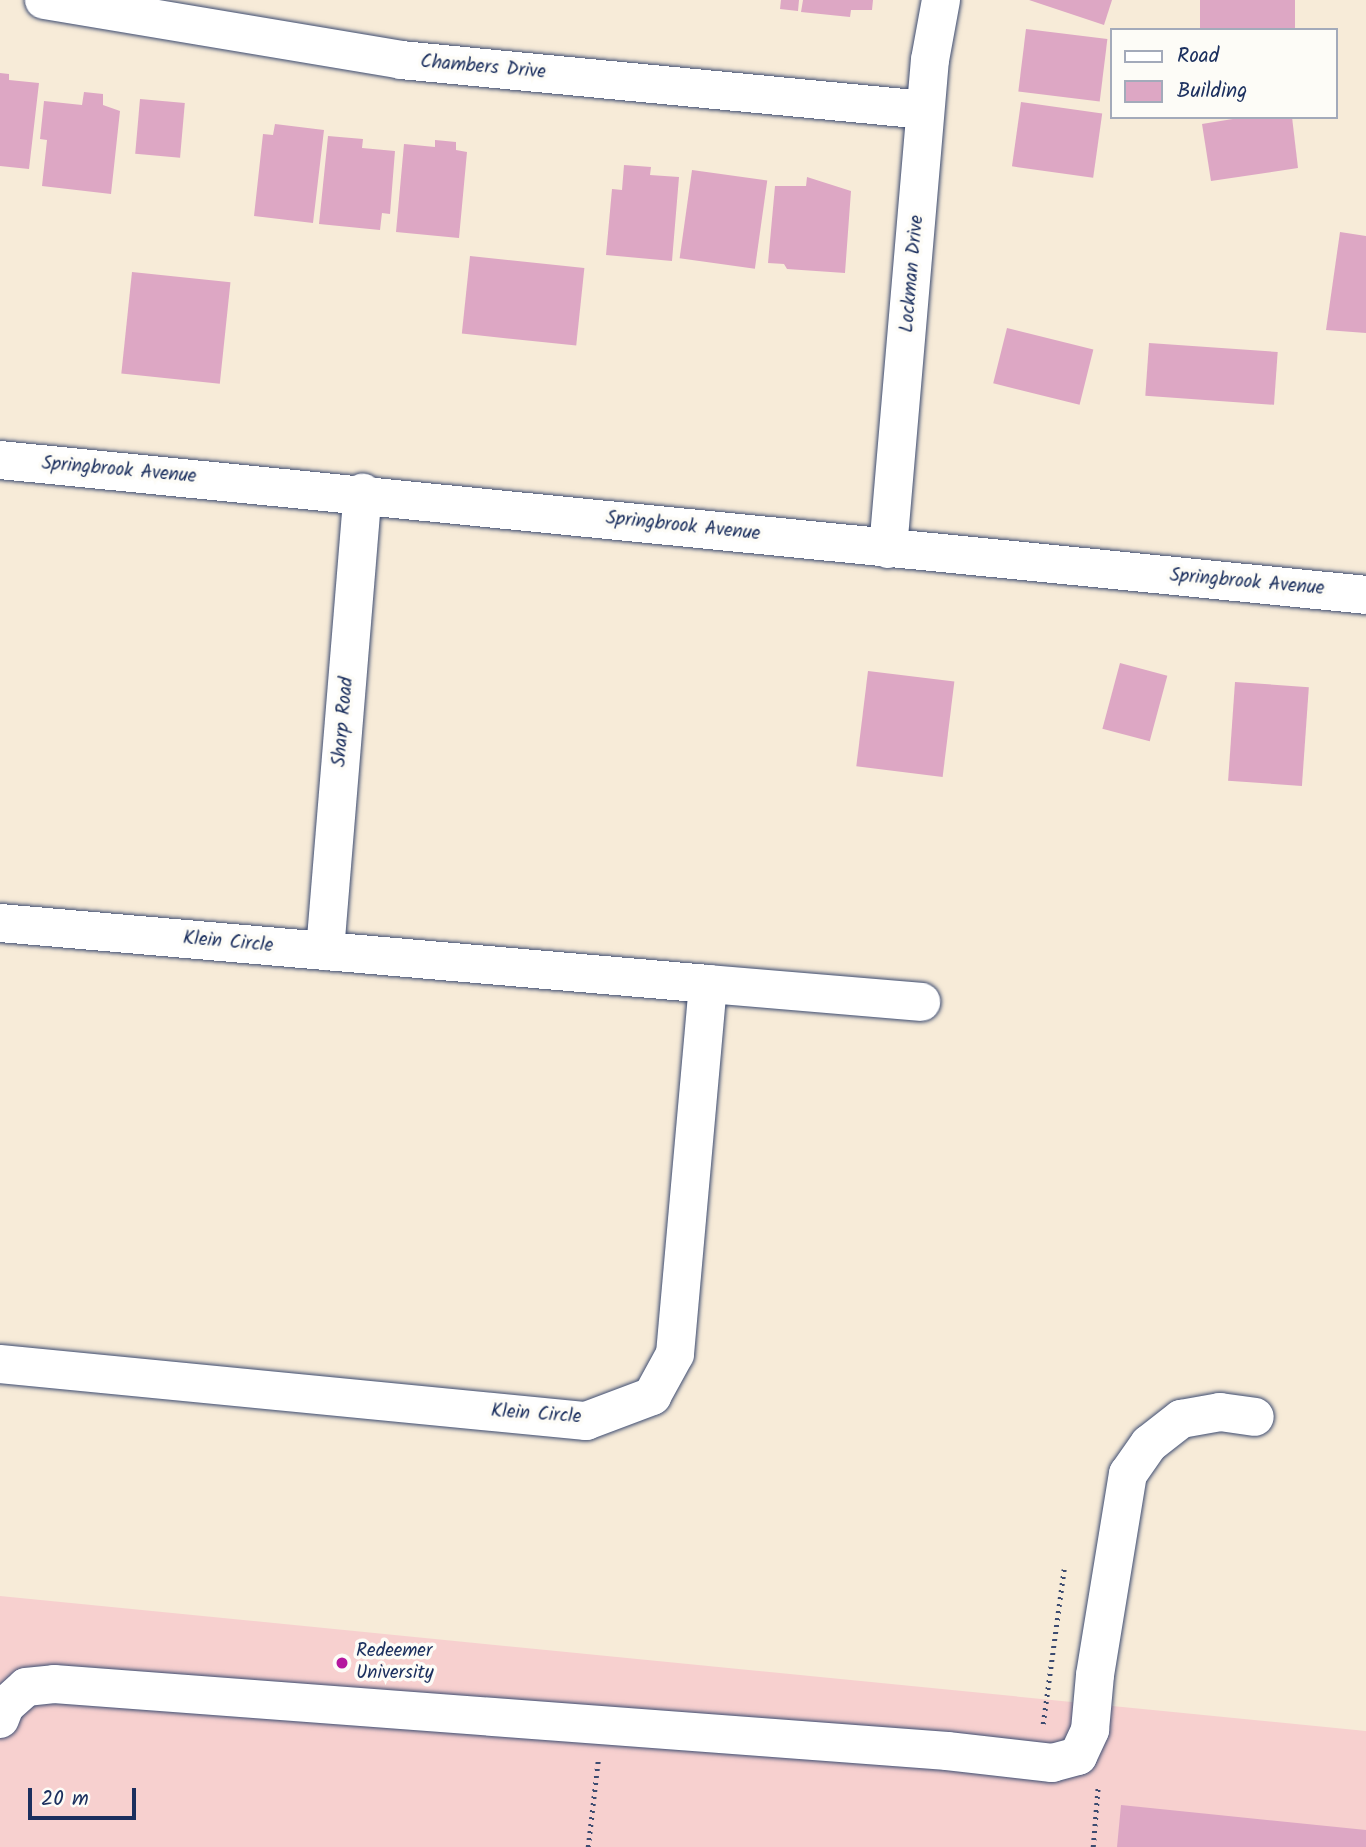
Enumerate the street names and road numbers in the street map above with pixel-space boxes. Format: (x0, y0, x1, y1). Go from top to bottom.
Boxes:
street label: Chambers Drive (419, 51, 547, 85)
street label: Lockman Drive (897, 214, 929, 334)
street label: Springbrook Avenue (41, 453, 197, 489)
street label: Springbrook Avenue (605, 508, 761, 546)
street label: Springbrook Avenue (1169, 565, 1325, 601)
street label: Sharp Road (329, 676, 359, 768)
street label: Klein Circle (182, 928, 274, 958)
street label: Klein Circle (490, 1400, 582, 1430)

